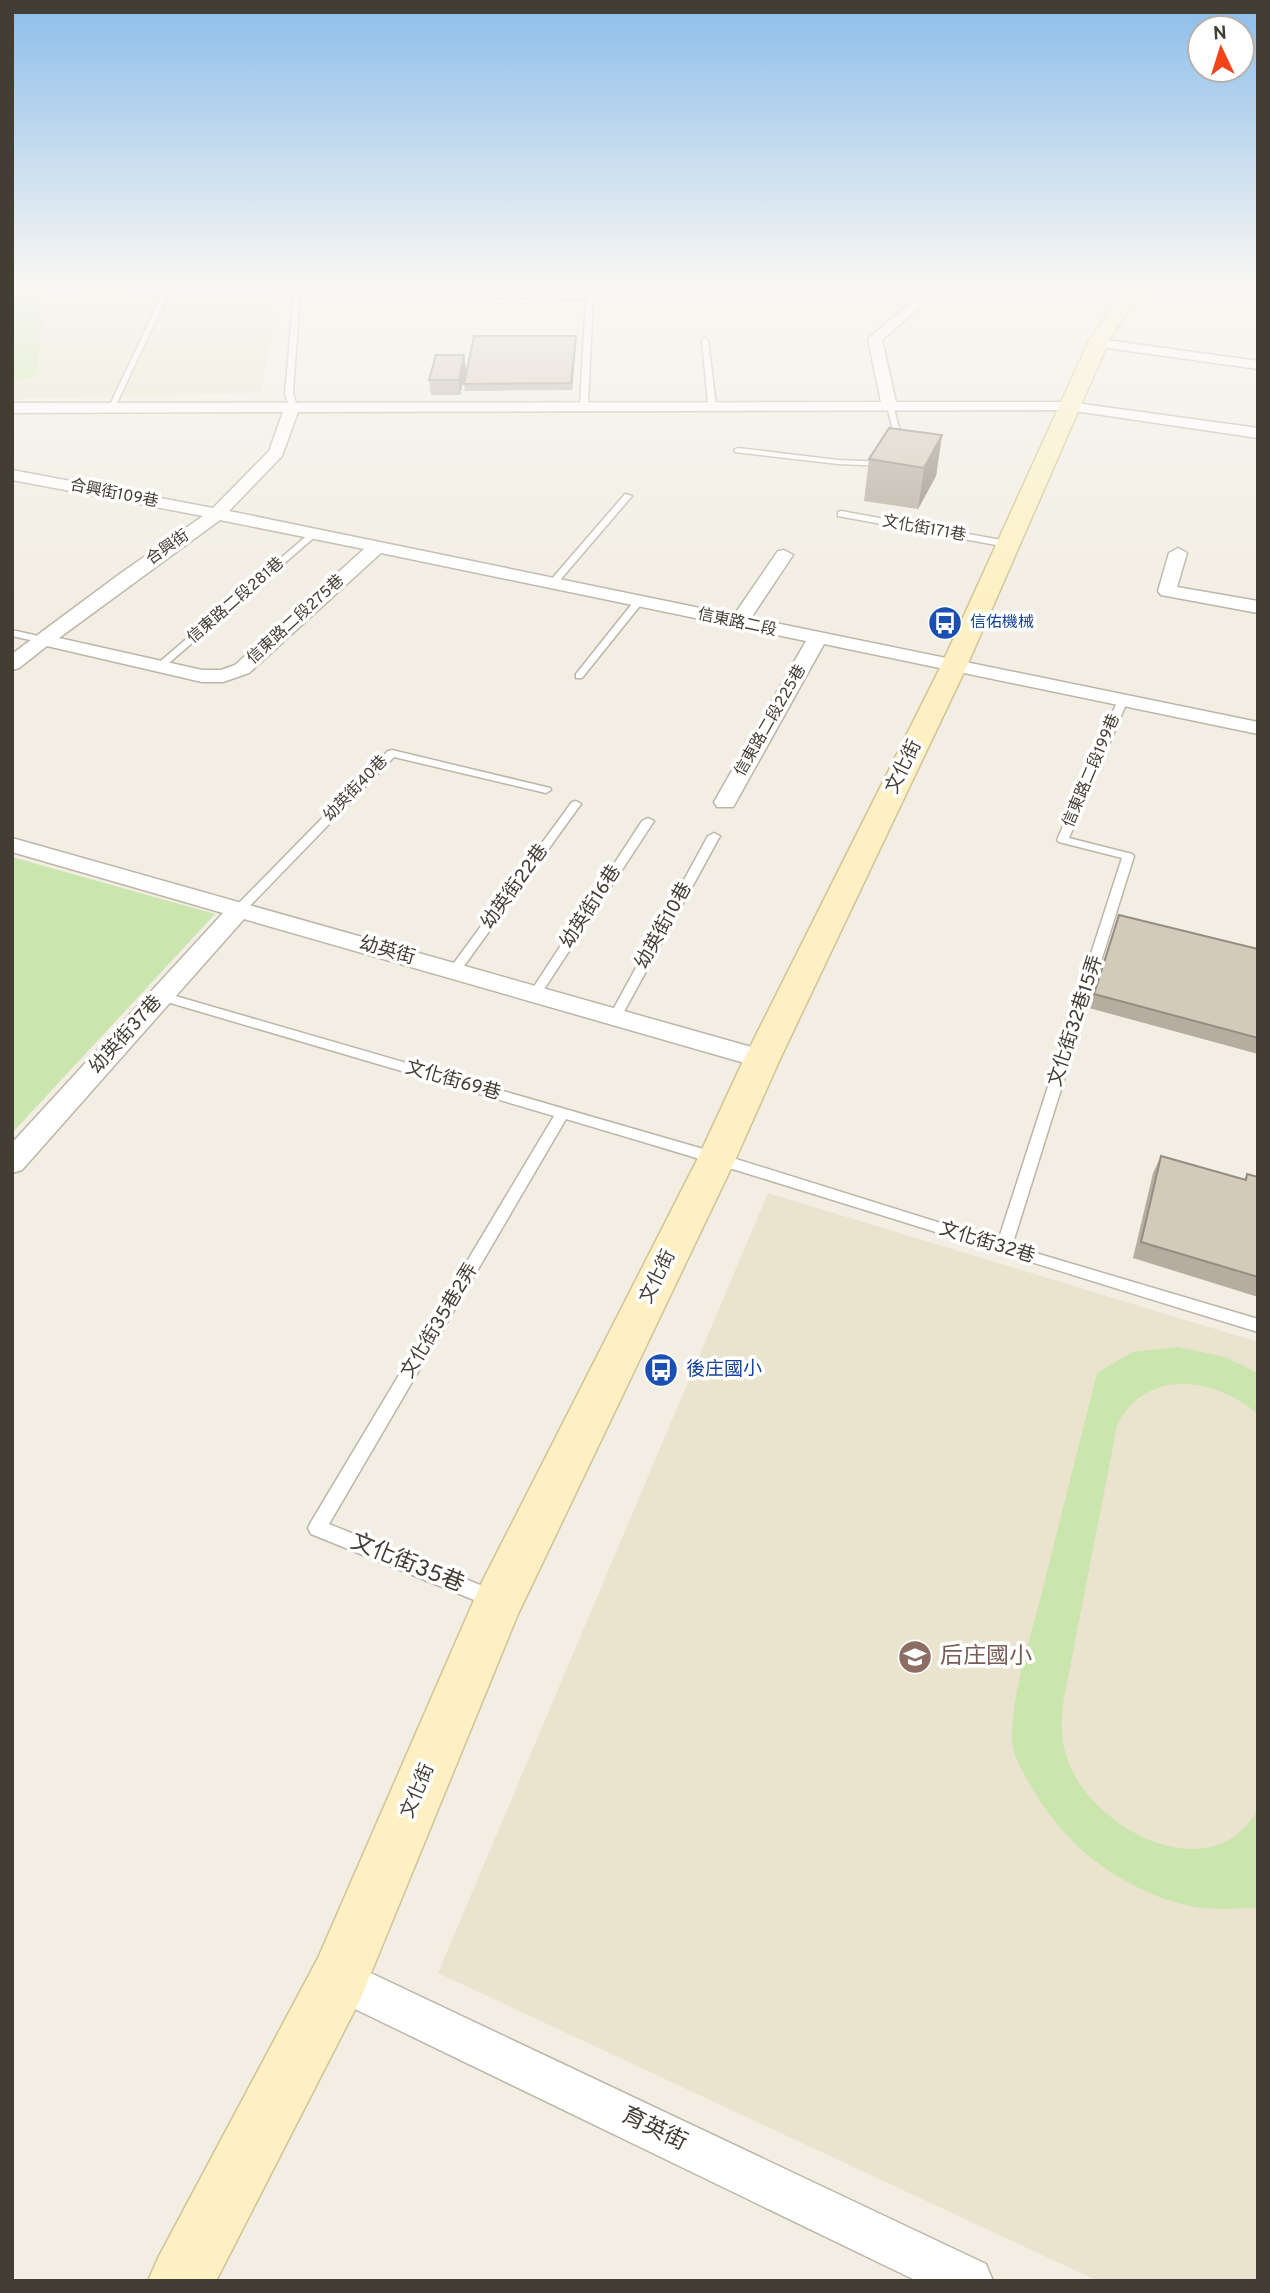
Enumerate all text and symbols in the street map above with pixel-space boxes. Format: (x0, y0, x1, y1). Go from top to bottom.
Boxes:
north arrow (1186, 14, 1256, 84)
text: N (1212, 22, 1228, 46)
street label: 合興街109巷 (68, 476, 160, 512)
street label: 文化街171巷 (881, 512, 967, 546)
street label: 合興街 (143, 526, 193, 570)
street label: 信東路二段281巷 (184, 554, 288, 648)
street label: 信東路二段275巷 (243, 571, 349, 669)
bus stop icon: 信佑機械 (926, 604, 964, 642)
street label: 信東路二段 (696, 605, 778, 641)
place label: 信佑機械 (970, 613, 1034, 633)
street label: 信東路二段225巷 (731, 662, 811, 780)
street label: 信東路二段199巷 (1059, 711, 1125, 831)
street label: 文化街 (881, 736, 927, 798)
street label: 幼英街40巷 (320, 752, 392, 826)
street label: 幼英街22巷 (476, 840, 554, 934)
street label: 幼英街16巷 (555, 861, 627, 953)
street label: 幼英街10巷 (630, 879, 698, 973)
street label: 幼英街 (356, 932, 418, 970)
street label: 文化街32巷15弄 (1043, 952, 1109, 1090)
street label: 幼英街37巷 (85, 991, 167, 1079)
street label: 文化街69巷 (403, 1056, 503, 1106)
street label: 文化街32巷 (936, 1217, 1038, 1269)
street label: 文化街 (635, 1246, 681, 1308)
street label: 文化街35巷2弄 (396, 1259, 484, 1383)
bus stop icon: 後庄國小 (642, 1351, 680, 1389)
place label: 後庄國小 (686, 1358, 762, 1382)
street label: 文化街35巷 (346, 1528, 468, 1600)
school or university icon: 后庄國小 (896, 1638, 934, 1676)
place label: 后庄國小 (940, 1643, 1032, 1672)
street label: 文化街 (396, 1760, 440, 1822)
street label: 育英街 (617, 2102, 691, 2158)

